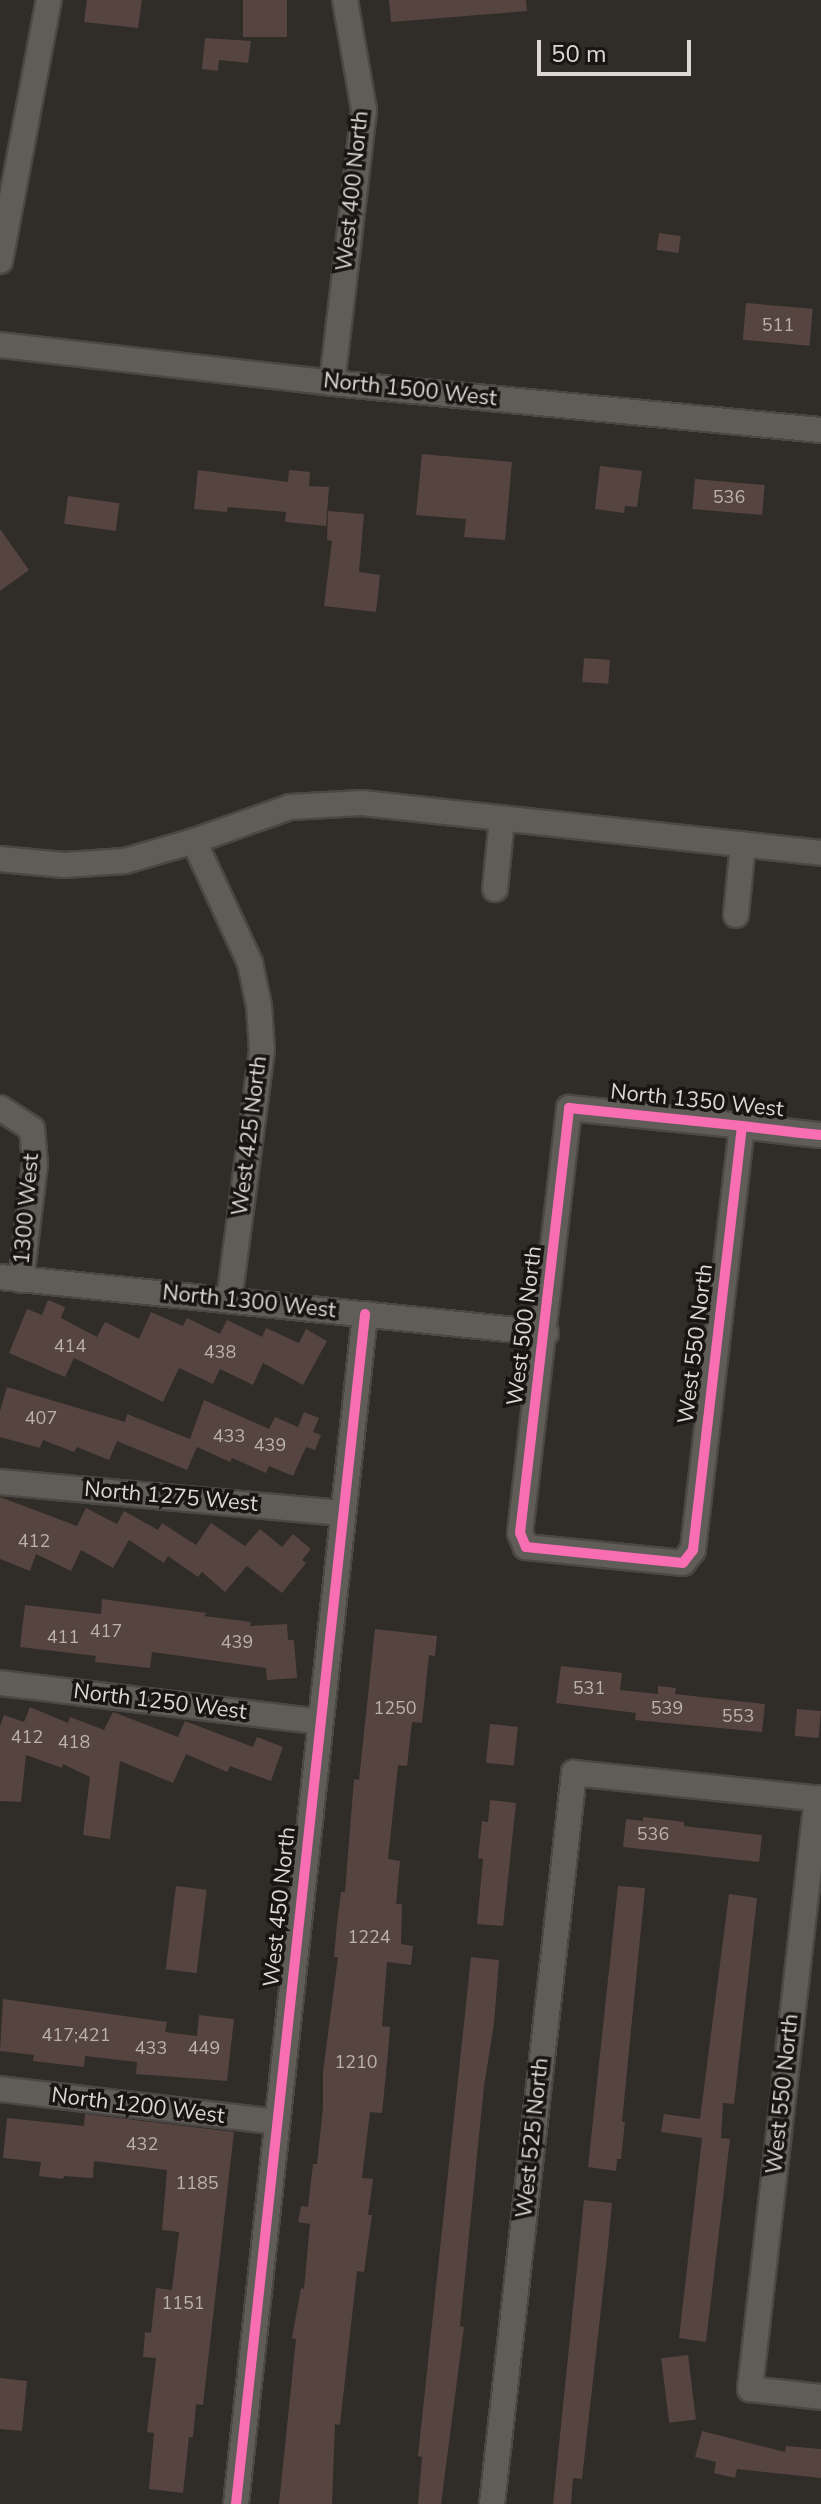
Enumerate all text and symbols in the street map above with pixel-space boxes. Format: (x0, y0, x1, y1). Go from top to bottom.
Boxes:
scale bar (541, 24, 695, 74)
text: 50 m (551, 38, 607, 70)
street label: West 400 North (331, 110, 375, 272)
house number: 511 (762, 314, 794, 336)
street label: North 1500 West (322, 368, 498, 412)
house number: 536 (713, 486, 745, 508)
street label: West 425 North (227, 1055, 273, 1217)
street label: North 1350 West (609, 1079, 785, 1123)
street label: 1300 West (9, 1152, 45, 1266)
street label: West 500 North (502, 1245, 548, 1407)
street label: West 550 North (673, 1263, 719, 1425)
street label: North 1300 West (161, 1280, 337, 1324)
house number: 414 (54, 1335, 86, 1357)
house number: 438 (204, 1341, 236, 1363)
house number: 407 (25, 1407, 57, 1429)
house number: 433 (213, 1425, 245, 1447)
house number: 439 (254, 1434, 286, 1456)
street label: North 1275 West (83, 1476, 259, 1518)
house number: 412 (18, 1530, 50, 1552)
house number: 417 (90, 1620, 122, 1642)
house number: 411 (47, 1626, 79, 1648)
house number: 439 (221, 1631, 253, 1653)
house number: 531 (573, 1677, 605, 1699)
street label: North 1250 West (72, 1678, 248, 1726)
house number: 1250 (373, 1697, 417, 1719)
house number: 539 (651, 1697, 683, 1719)
house number: 553 (722, 1705, 754, 1727)
house number: 412 (11, 1726, 43, 1748)
house number: 418 (58, 1731, 90, 1753)
house number: 536 (637, 1823, 669, 1845)
street label: West 450 North (258, 1826, 302, 1988)
house number: 1224 (347, 1926, 391, 1948)
street label: West 550 North (761, 2013, 805, 2175)
house number: 417;421 (42, 2024, 110, 2046)
house number: 433 (135, 2037, 167, 2059)
house number: 449 (188, 2037, 220, 2059)
house number: 1210 (334, 2051, 378, 2073)
street label: West 525 North (511, 2057, 555, 2219)
street label: North 1200 West (50, 2082, 226, 2130)
house number: 432 (126, 2133, 158, 2155)
house number: 1185 (175, 2172, 219, 2194)
house number: 1151 (161, 2292, 205, 2314)

